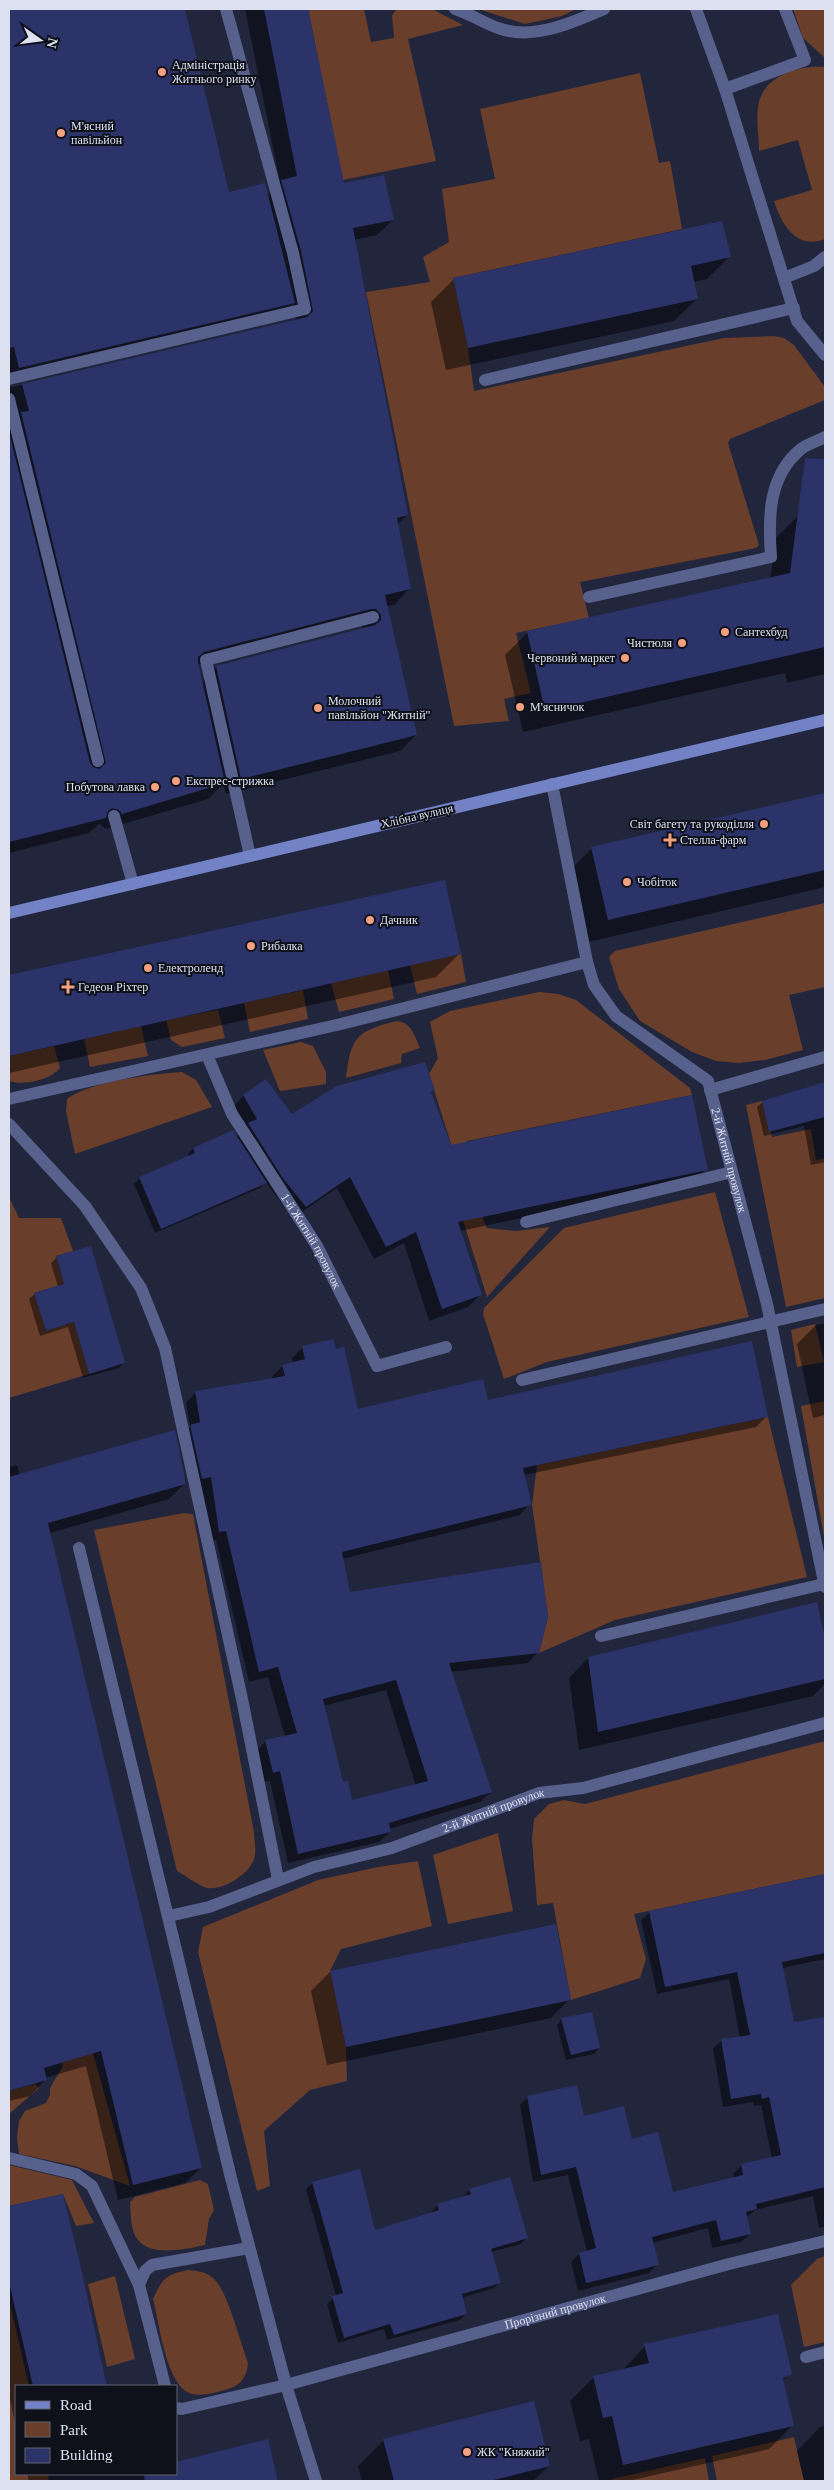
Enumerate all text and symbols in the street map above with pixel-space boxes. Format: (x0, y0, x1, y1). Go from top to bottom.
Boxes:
north arrow (15, 15, 65, 65)
text: N (44, 36, 61, 50)
place label: Адміністрація Житнього ринку (172, 58, 256, 86)
marker: Адміністрація Житнього ринку (156, 66, 168, 78)
place label: М'ясний павільйон (71, 119, 123, 147)
marker: М'ясний павільйон (55, 127, 67, 139)
place label: Сантехбуд (735, 625, 788, 639)
marker: Сантехбуд (719, 626, 731, 638)
place label: Чистюля (627, 636, 672, 650)
marker: Чистюля (676, 637, 688, 649)
place label: Червоний маркет (527, 651, 616, 665)
marker: Червоний маркет (619, 652, 631, 664)
place label: Молочний павільйон "Житній" (328, 694, 431, 722)
place label: М'ясничок (530, 700, 585, 714)
marker: М'ясничок (514, 701, 526, 713)
marker: Молочний павільйон "Житній" (312, 702, 324, 714)
place label: Експрес-стрижка (186, 774, 275, 788)
marker: Експрес-стрижка (170, 775, 182, 787)
place label: Побутова лавка (66, 780, 146, 794)
marker: Побутова лавка (149, 781, 161, 793)
street label: Хлібна вулиця (379, 801, 455, 831)
place label: Світ багету та рукоділля (630, 817, 754, 831)
marker: Світ багету та рукоділля (758, 818, 770, 830)
place label: Стелла-фарм (680, 833, 747, 847)
marker: Стелла-фарм (664, 834, 676, 846)
place label: Чобіток (637, 875, 677, 889)
marker: Чобіток (621, 876, 633, 888)
place label: Дачник (380, 913, 418, 927)
marker: Дачник (364, 914, 376, 926)
place label: Рибалка (261, 939, 303, 953)
marker: Рибалка (245, 940, 257, 952)
place label: Електроленд (158, 961, 223, 975)
marker: Електроленд (142, 962, 154, 974)
place label: Гедеон Ріхтер (78, 980, 148, 994)
marker: Гедеон Ріхтер (62, 981, 74, 993)
street label: 2-й Житній провулок (708, 1106, 750, 1214)
street label: 1-й Житній провулок (278, 1191, 344, 1291)
street label: 2-й Житній провулок (440, 1785, 545, 1836)
street label: Прорізний провулок (503, 2291, 607, 2332)
legend (15, 2385, 178, 2475)
text: Road (60, 2397, 92, 2413)
text: Park (60, 2422, 88, 2438)
place label: ЖК "Княжий" (477, 2445, 550, 2459)
marker: ЖК "Княжий" (461, 2446, 473, 2458)
text: Building (60, 2447, 113, 2463)

